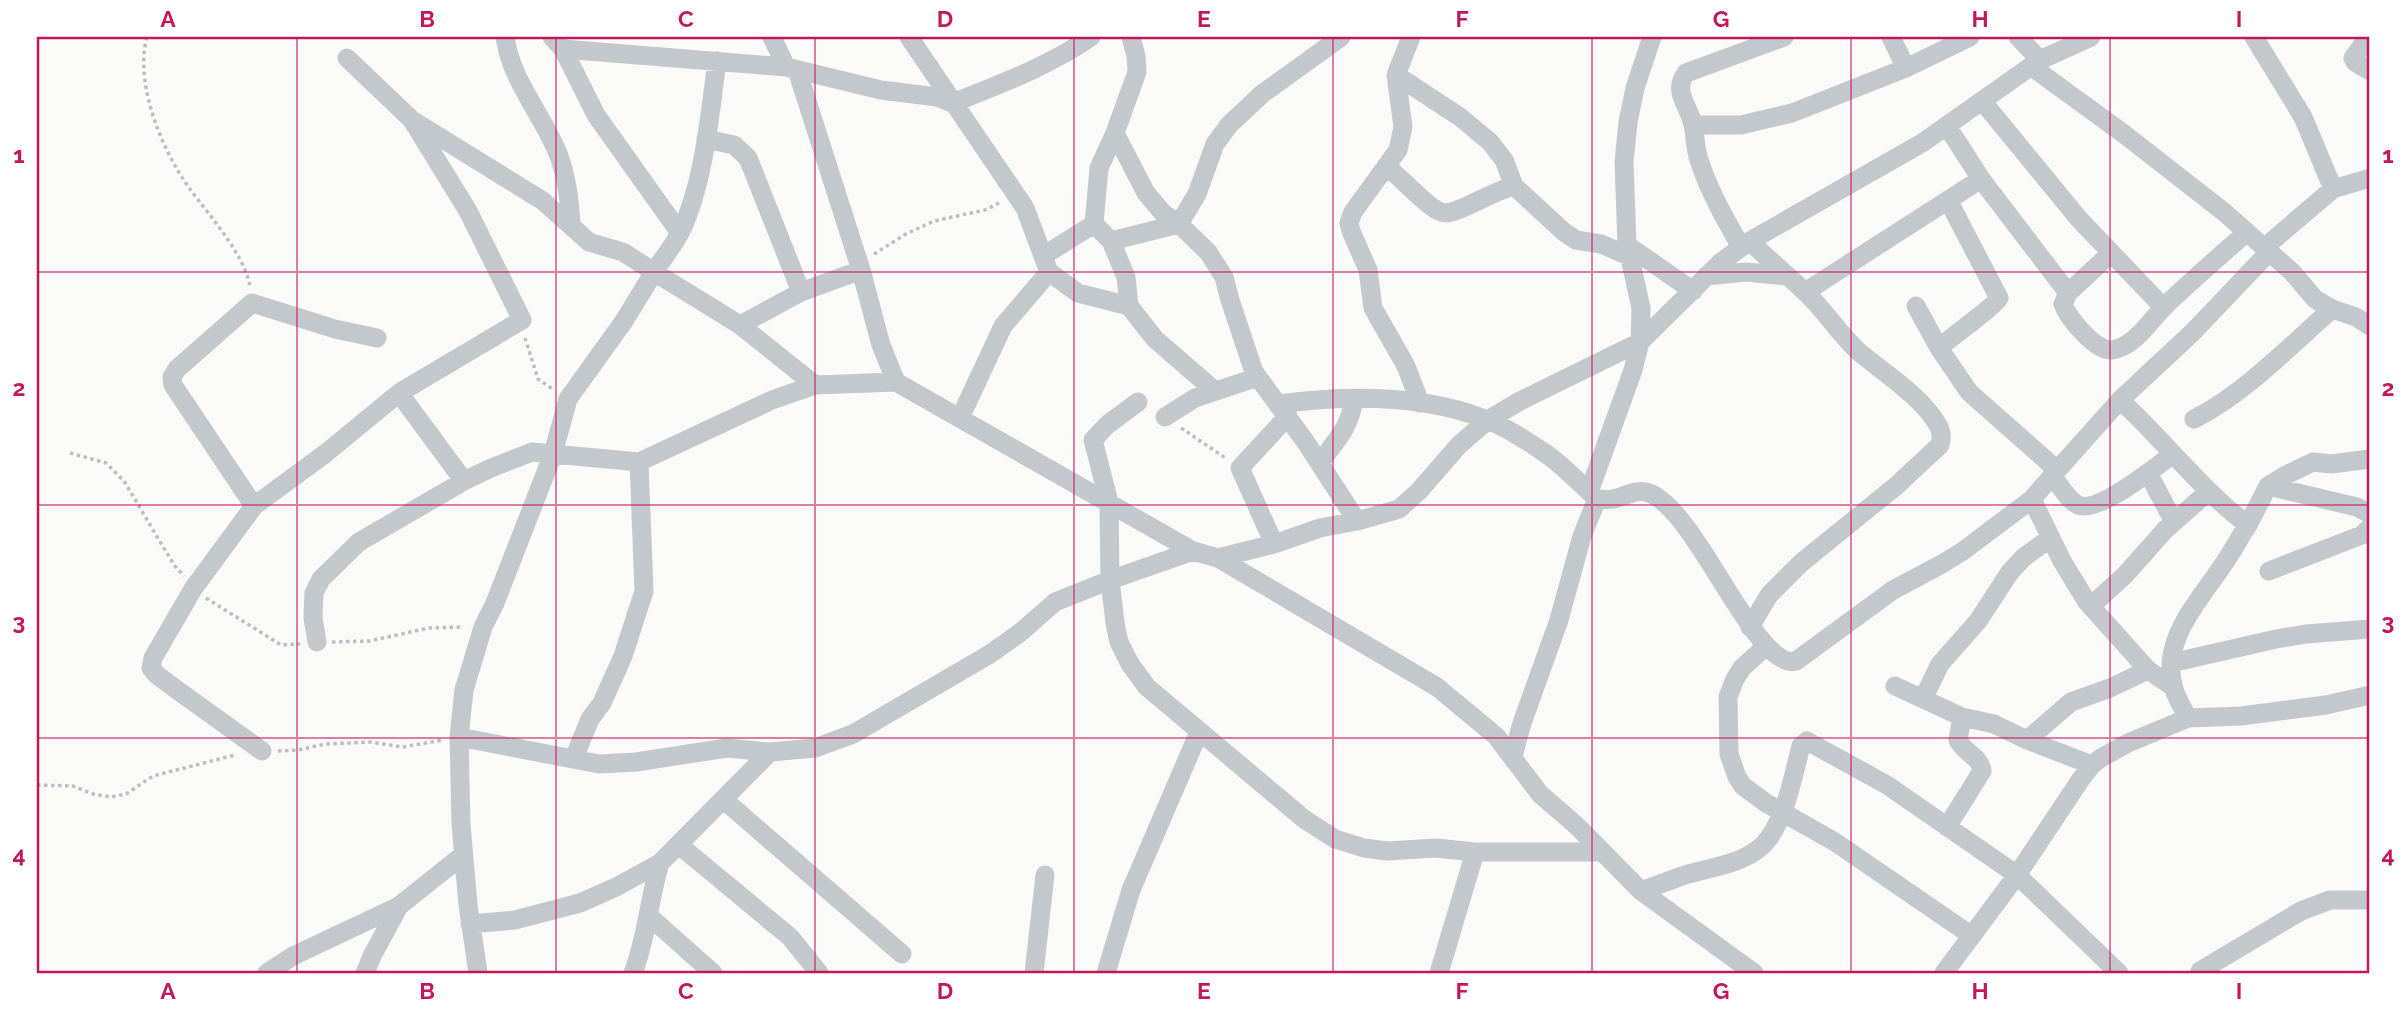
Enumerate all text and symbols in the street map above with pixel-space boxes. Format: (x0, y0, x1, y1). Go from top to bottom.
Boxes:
text: A (160, 5, 176, 32)
text: B (419, 5, 435, 32)
text: C (678, 5, 694, 32)
text: D (937, 5, 953, 32)
text: E (1197, 5, 1211, 32)
text: F (1455, 5, 1469, 32)
text: G (1713, 5, 1729, 32)
text: H (1971, 5, 1989, 32)
text: I (2236, 5, 2242, 32)
text: 1 (13, 141, 25, 168)
text: 1 (2382, 141, 2394, 168)
text: 2 (13, 374, 25, 401)
text: 2 (2382, 374, 2394, 401)
text: 3 (13, 608, 25, 635)
text: 3 (2382, 608, 2394, 635)
text: 4 (12, 841, 26, 868)
text: 4 (2381, 841, 2395, 868)
text: A (160, 977, 176, 1004)
text: B (419, 977, 435, 1004)
text: C (678, 977, 694, 1004)
text: D (937, 977, 953, 1004)
text: E (1197, 977, 1211, 1004)
text: F (1455, 977, 1469, 1004)
text: G (1713, 977, 1729, 1004)
text: H (1971, 977, 1989, 1004)
text: I (2236, 977, 2242, 1004)

